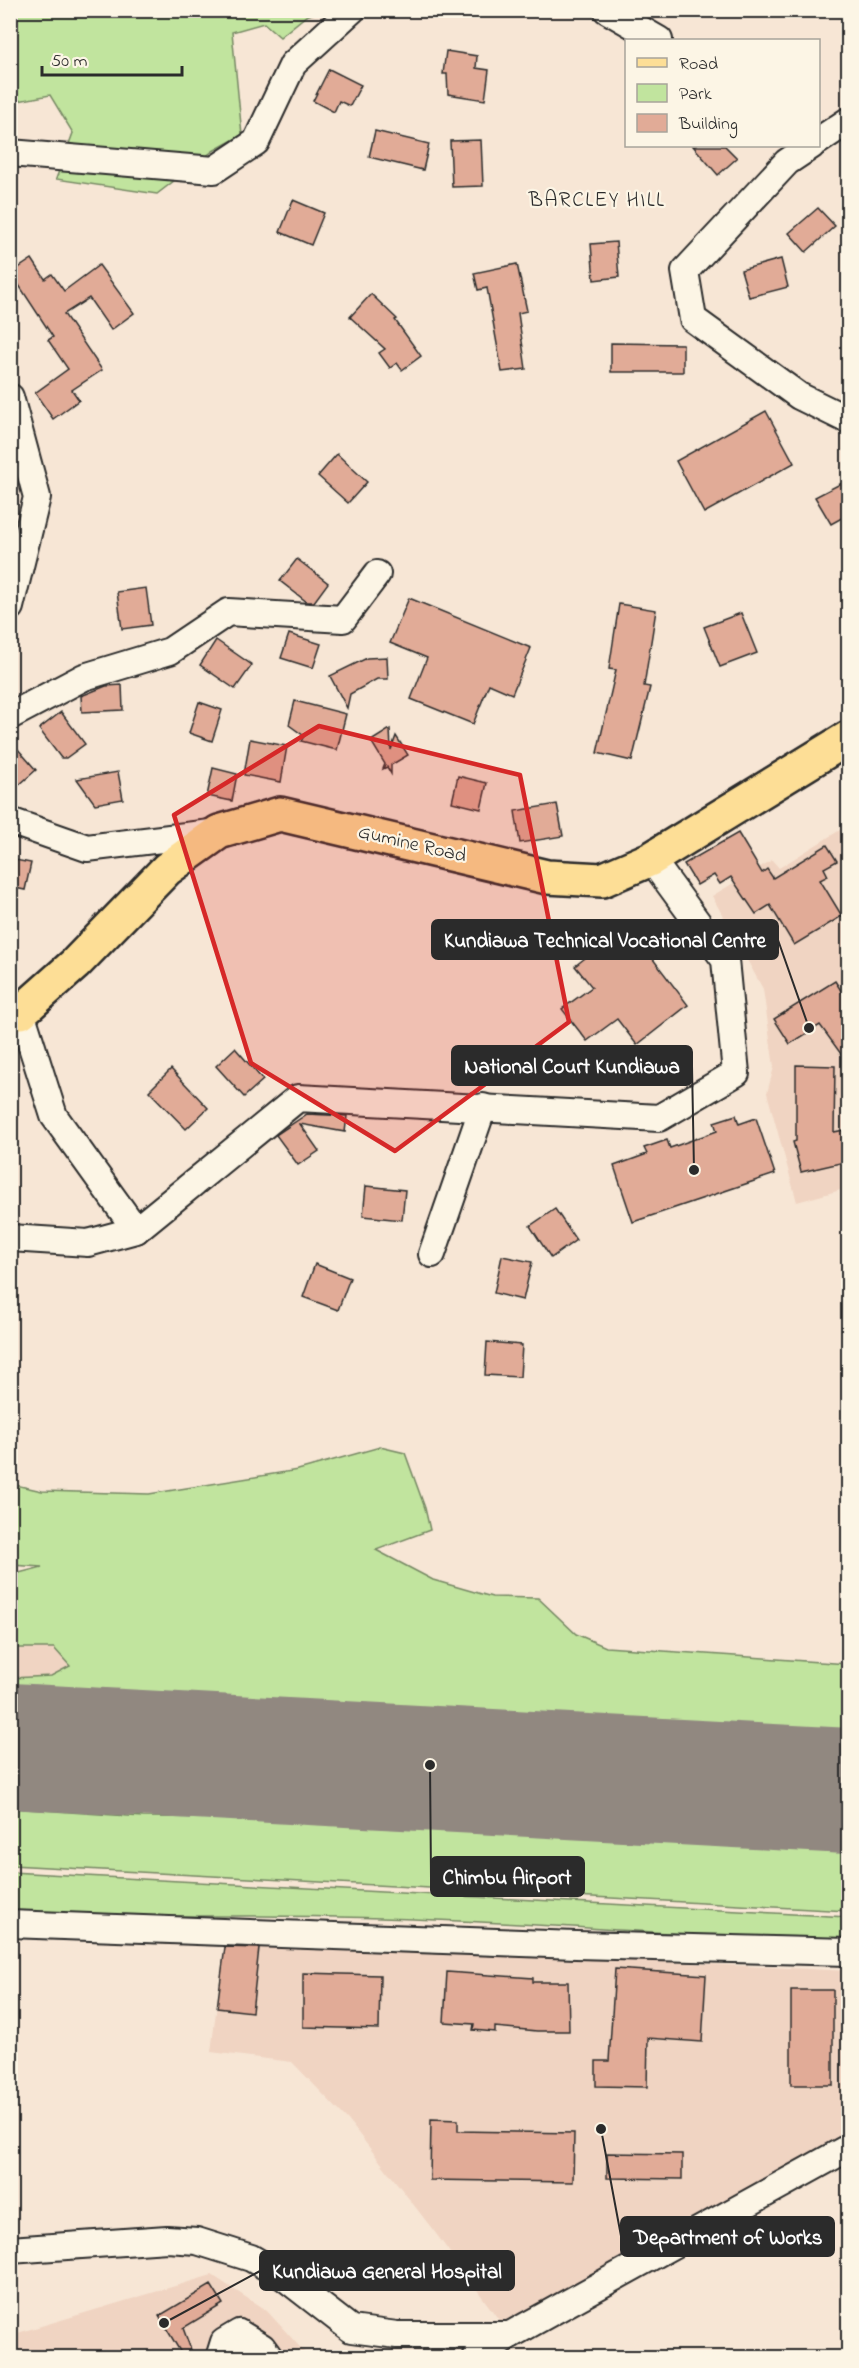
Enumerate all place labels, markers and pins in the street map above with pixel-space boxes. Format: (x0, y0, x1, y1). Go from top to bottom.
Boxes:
callout: Kundiawa Technical Vocational Centre (432, 920, 778, 959)
callout: National Court Kundiawa (452, 1046, 692, 1085)
callout: Chimbu Airport (431, 1857, 584, 1896)
callout: Department of Works (621, 2217, 834, 2256)
callout: Kundiawa General Hospital (260, 2251, 514, 2290)

